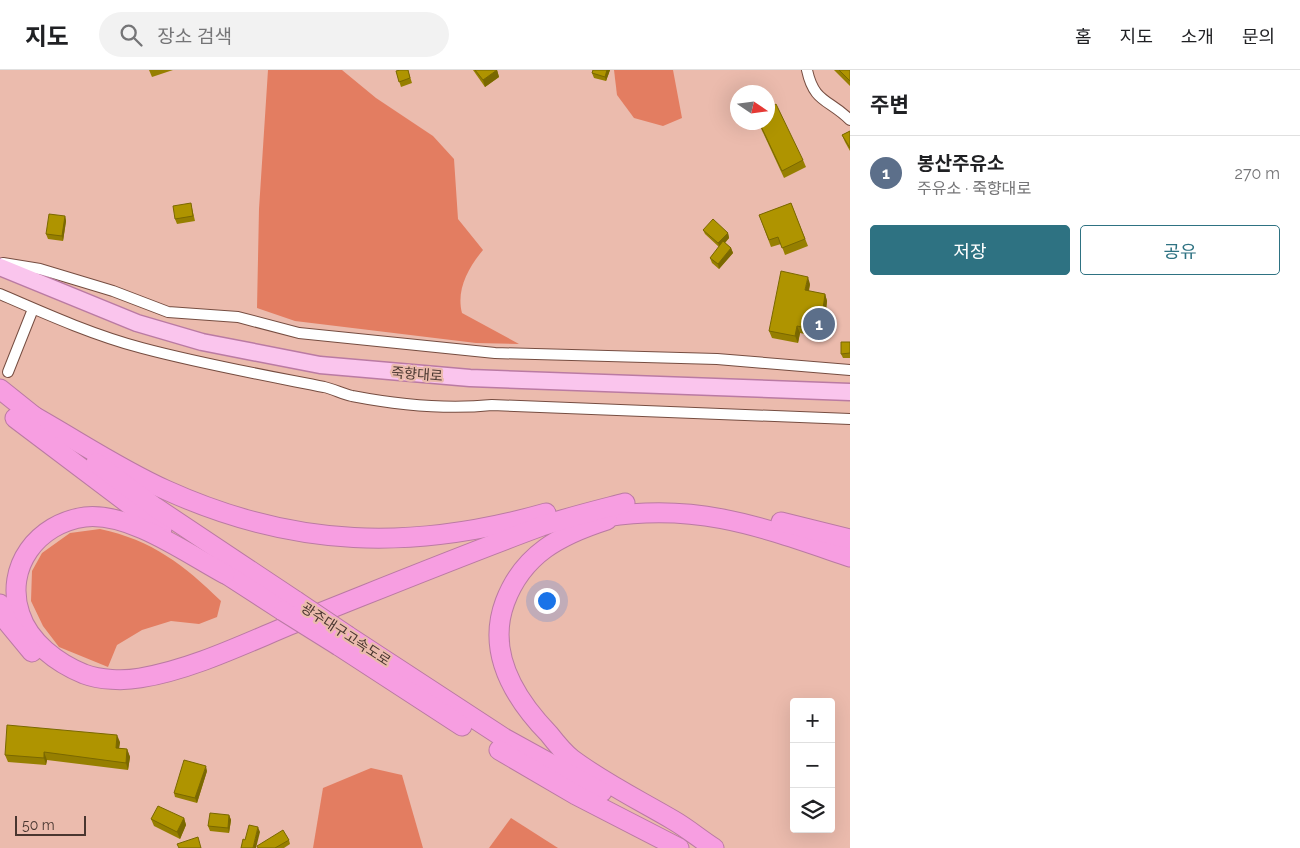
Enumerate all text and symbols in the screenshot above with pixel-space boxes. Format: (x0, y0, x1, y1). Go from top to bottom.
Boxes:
search box (99, 12, 449, 57)
icon: search (117, 21, 145, 49)
text: 지도 (25, 22, 69, 51)
text: 장소 검색 (157, 25, 232, 47)
text: 홈 (1075, 26, 1092, 47)
text: 지도 (1120, 26, 1153, 47)
text: 소개 (1181, 26, 1214, 47)
text: 문의 (1242, 26, 1275, 47)
north arrow (730, 85, 775, 130)
text: 주변 (870, 92, 909, 117)
text: 봉산주유소 (917, 152, 1004, 174)
text: 1 (882, 164, 890, 183)
text: 270 m (1235, 164, 1280, 183)
text: 주유소 · 죽향대로 (917, 179, 1031, 198)
button: 저장 (870, 225, 1070, 275)
button: 공유 (1080, 225, 1280, 275)
pin: 1 (803, 305, 835, 343)
street label: 죽향대로 (391, 364, 443, 384)
your location (534, 588, 560, 614)
street label: 광주대구고속도로 (298, 599, 394, 669)
map controls (790, 698, 835, 833)
button: + (790, 698, 835, 743)
button: − (790, 743, 835, 788)
button: layers (790, 788, 835, 833)
scale bar (15, 813, 86, 836)
text: 50 m (22, 817, 55, 833)

